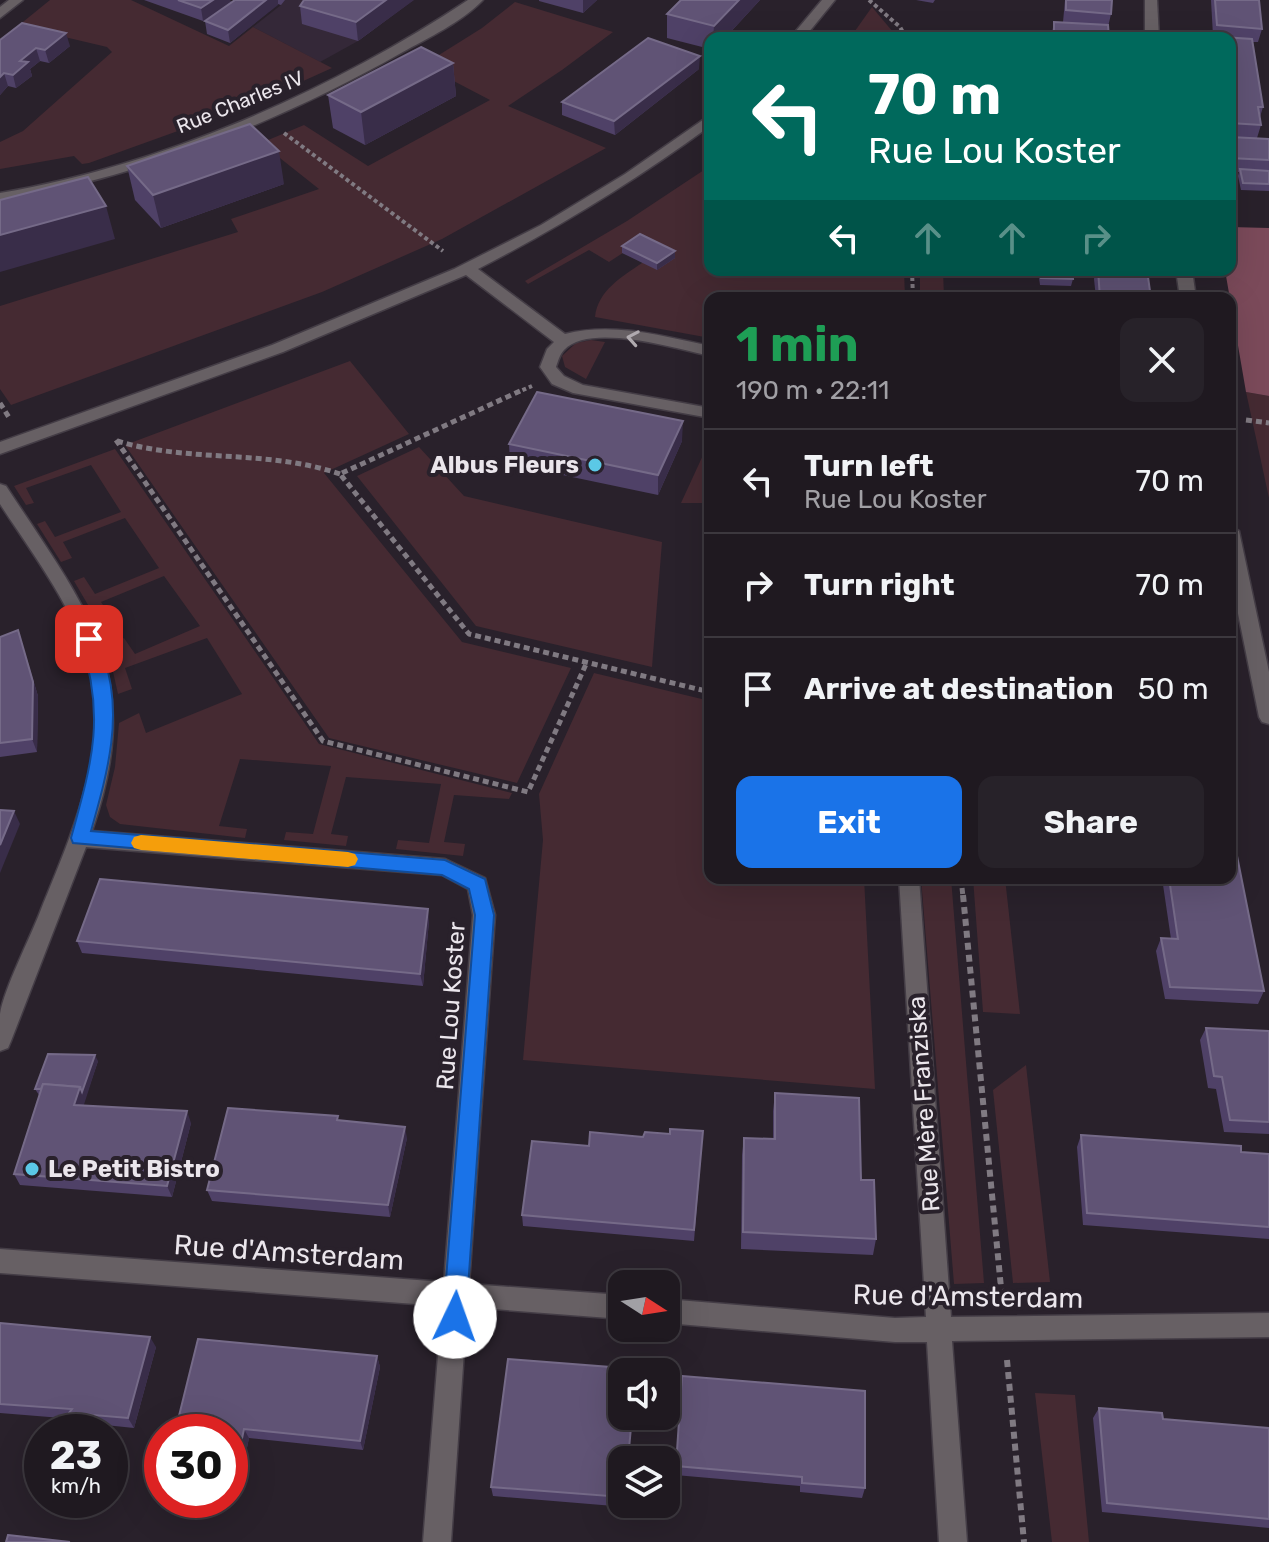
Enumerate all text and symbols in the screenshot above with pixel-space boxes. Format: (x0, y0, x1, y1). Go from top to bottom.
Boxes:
text: 70 m (868, 62, 1001, 128)
icon: left (736, 64, 840, 168)
street label: Rue Charles IV (173, 66, 307, 138)
text: Rue Lou Koster (868, 129, 1121, 172)
icon: left (822, 216, 866, 260)
icon: ahead (906, 216, 950, 260)
icon: ahead (990, 216, 1034, 260)
icon: right (1074, 216, 1118, 260)
text: 1 min (736, 316, 859, 373)
button: close (1120, 318, 1204, 402)
one-way arrow (626, 330, 640, 347)
text: 190 m · 22:11 (736, 375, 889, 406)
text: Turn left (804, 448, 934, 484)
place label: Albus Fleurs (431, 451, 579, 479)
marker: Albus Fleurs (586, 456, 604, 474)
icon: left (736, 459, 780, 503)
text: 70 m (1136, 463, 1204, 499)
text: Rue Lou Koster (804, 484, 987, 515)
icon: right (736, 563, 780, 607)
text: Turn right (804, 567, 955, 603)
text: 70 m (1136, 567, 1204, 603)
pin (55, 605, 123, 673)
icon: arrive (67, 617, 111, 661)
icon: arrive (736, 667, 780, 711)
text: Arrive at destination (804, 671, 1114, 707)
text: 50 m (1138, 671, 1209, 707)
button: Exit (736, 776, 962, 868)
button: Share (978, 776, 1204, 868)
street label: Rue Lou Koster (431, 921, 471, 1091)
street label: Rue Mère Franziska (902, 995, 946, 1213)
place label: Le Petit Bistro (48, 1155, 220, 1183)
marker: Le Petit Bistro (23, 1160, 41, 1178)
street label: Rue d'Amsterdam (173, 1228, 405, 1277)
north arrow (608, 1270, 680, 1342)
map controls (608, 1270, 680, 1518)
position arrow (413, 1275, 497, 1359)
street label: Rue d'Amsterdam (852, 1278, 1084, 1315)
button: sound (608, 1358, 680, 1430)
speed limit sign: 30 (144, 1414, 248, 1518)
text: 23 (50, 1432, 102, 1479)
button: layers (608, 1446, 680, 1518)
text: km/h (51, 1474, 101, 1498)

